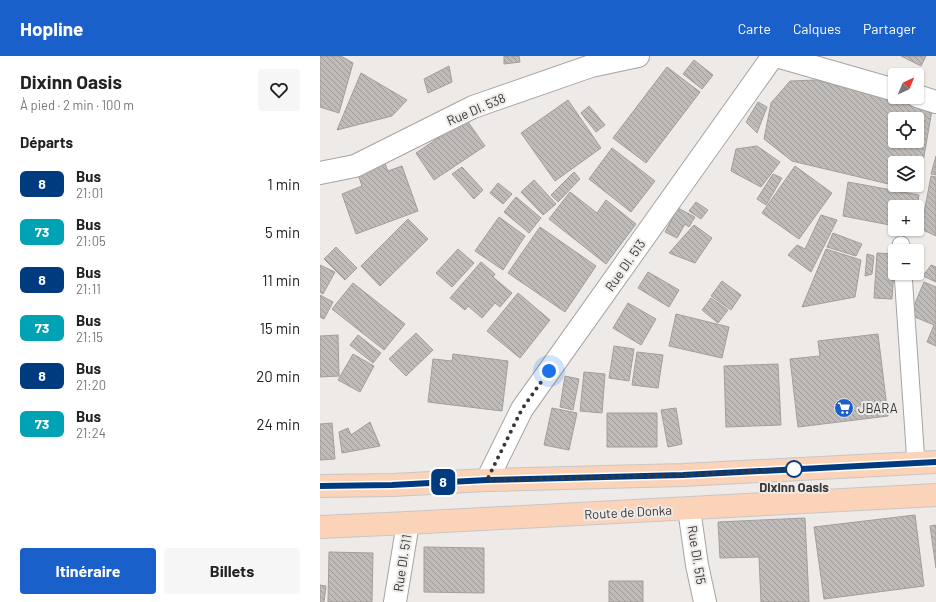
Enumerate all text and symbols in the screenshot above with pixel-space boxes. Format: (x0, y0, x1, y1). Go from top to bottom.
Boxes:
text: Hopline (20, 17, 84, 40)
text: Carte (738, 20, 771, 37)
text: Calques (793, 20, 841, 37)
text: Partager (863, 20, 916, 37)
north arrow (888, 68, 924, 104)
map controls (888, 68, 924, 280)
button: heart (258, 69, 300, 111)
text: Dixinn Oasis (20, 70, 122, 93)
street label: Rue DI. 538 (444, 89, 508, 129)
text: À pied · 2 min · 100 m (20, 97, 134, 113)
button: locate (888, 112, 924, 148)
text: Départs (20, 133, 73, 151)
button: layers (888, 156, 924, 192)
text: Bus (76, 167, 101, 185)
text: 8 (38, 175, 46, 192)
text: 1 min (267, 175, 300, 193)
text: 21:01 (76, 185, 103, 201)
button: + (888, 200, 924, 236)
text: Bus (76, 215, 101, 233)
text: 73 (35, 223, 49, 240)
text: 5 min (265, 223, 300, 241)
text: 21:05 (76, 233, 106, 249)
street label: Rue DI. 513 (601, 236, 649, 294)
button: − (888, 244, 924, 280)
text: Bus (76, 263, 101, 281)
text: 8 (38, 271, 46, 288)
text: 11 min (262, 271, 300, 289)
text: 21:11 (76, 281, 101, 297)
text: Bus (76, 311, 101, 329)
text: 73 (35, 319, 49, 336)
text: 15 min (260, 319, 300, 337)
text: 21:15 (76, 329, 103, 345)
text: Bus (76, 359, 101, 377)
your location (539, 361, 559, 381)
text: 8 (38, 367, 46, 384)
text: 20 min (256, 367, 300, 385)
text: 21:20 (76, 377, 106, 393)
supermarket icon: JBARA (833, 397, 855, 419)
place label: JBARA (858, 400, 898, 416)
text: Bus (76, 407, 101, 425)
text: 73 (35, 415, 49, 432)
text: 24 min (256, 415, 300, 433)
text: 21:24 (76, 425, 106, 441)
marker: Dixinn Oasis (785, 460, 803, 478)
line badge: 8 (430, 469, 456, 495)
text: 8 (439, 473, 447, 490)
place label: Dixinn Oasis (759, 479, 829, 495)
street label: Route de Donka (584, 502, 672, 522)
street label: Rue DI. 515 (684, 524, 710, 586)
street label: Rue DI. 511 (390, 533, 414, 593)
button: Itinéraire (20, 548, 156, 594)
button: Billets (164, 548, 300, 594)

